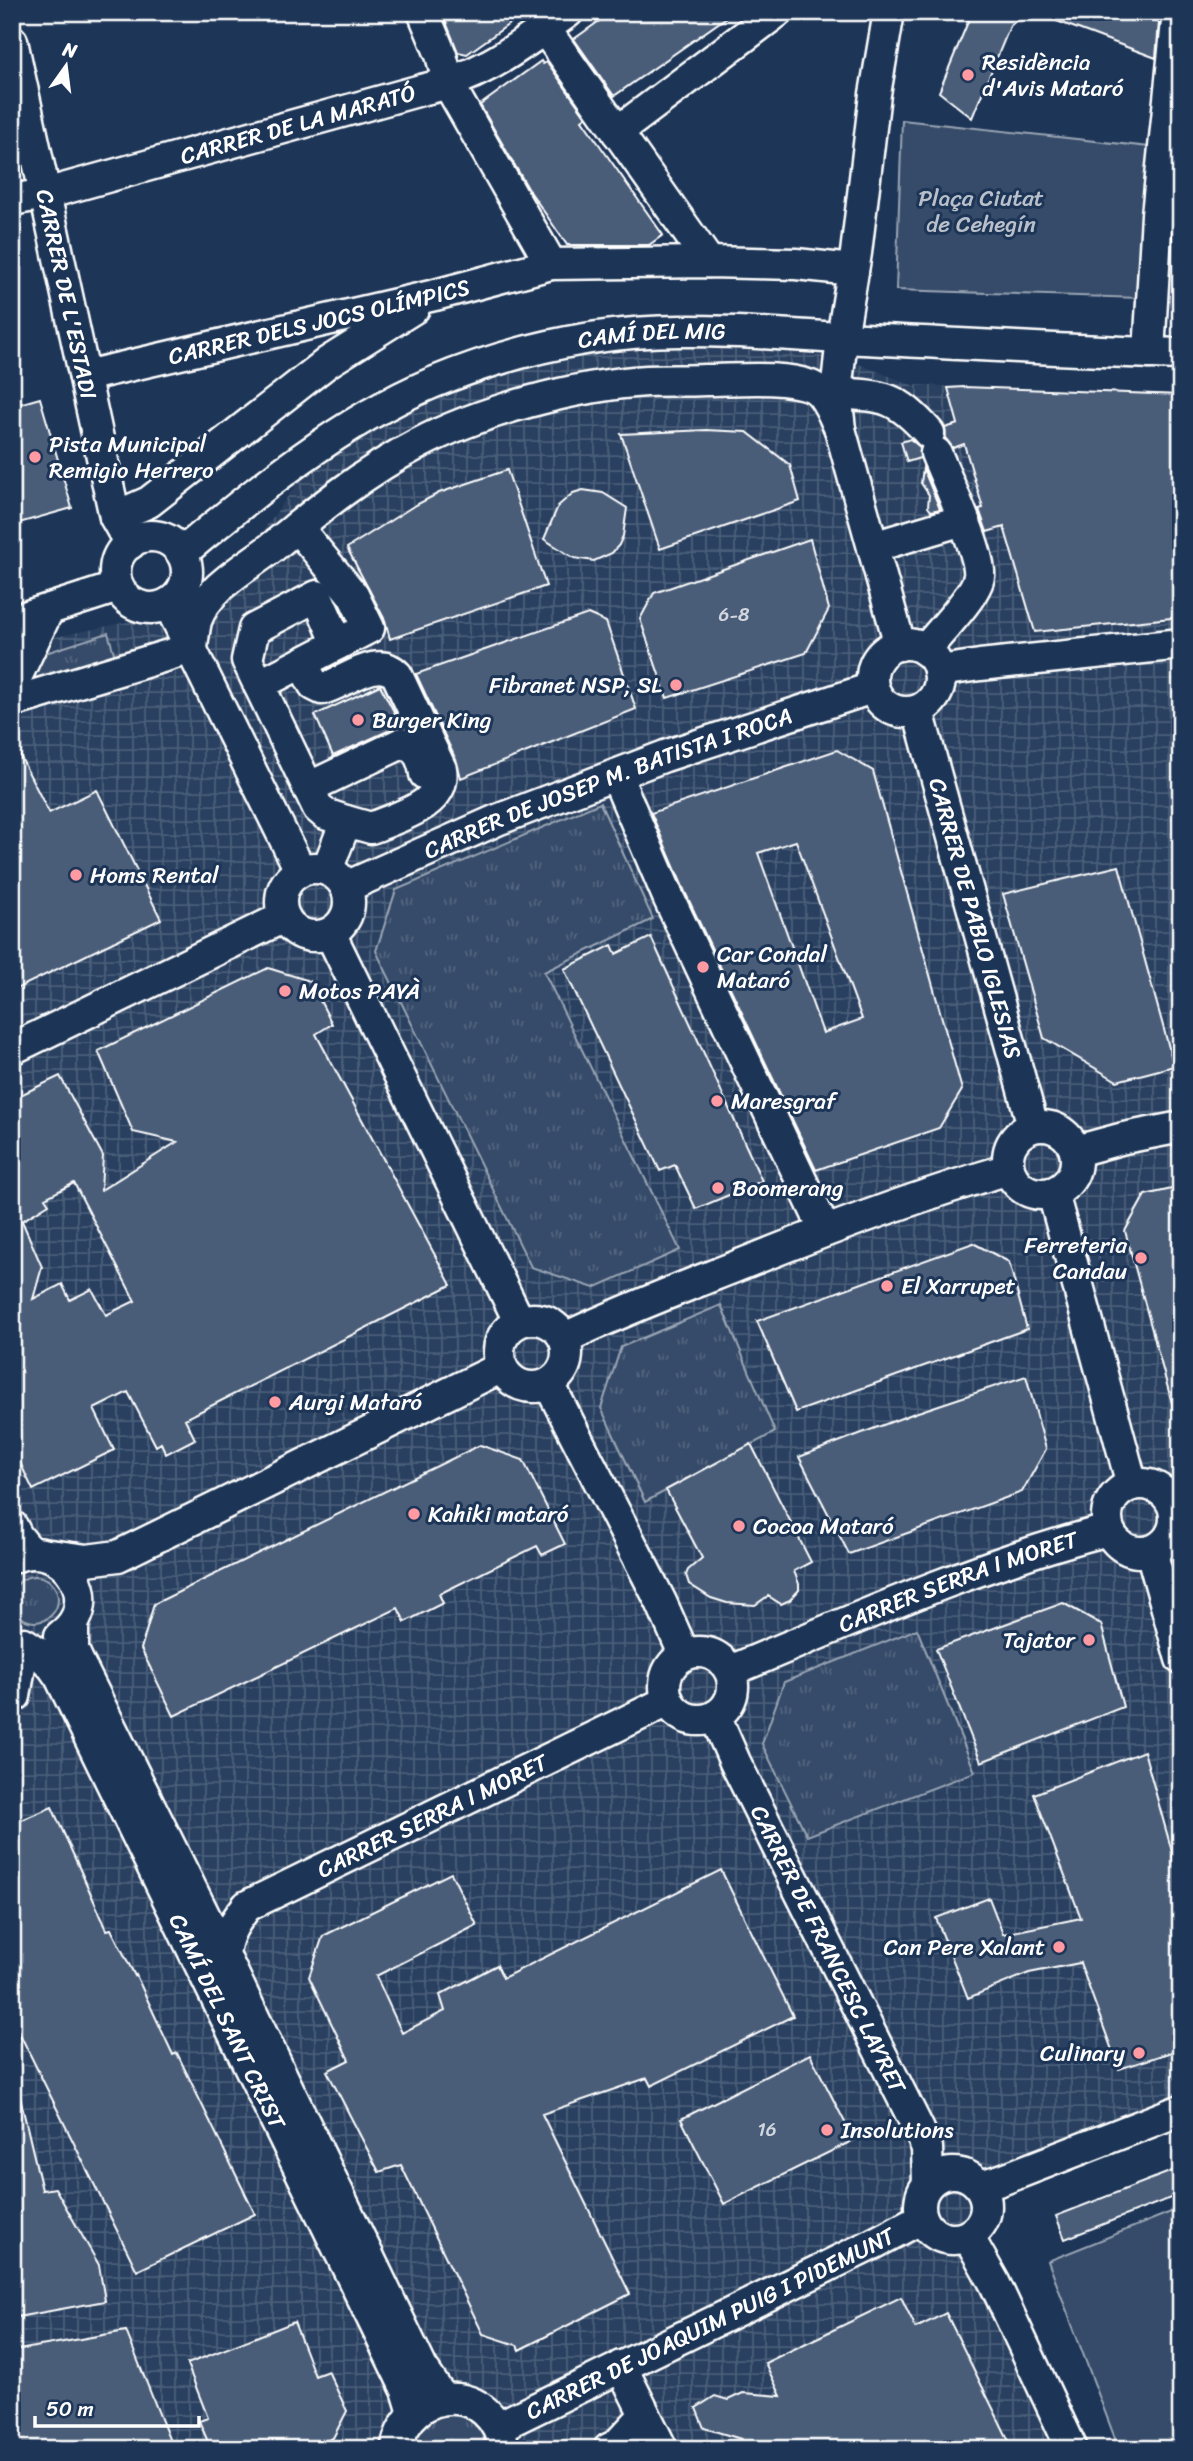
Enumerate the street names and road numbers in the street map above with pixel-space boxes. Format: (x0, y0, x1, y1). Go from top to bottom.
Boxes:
street label: CARRER DE LA MARATÓ (175, 72, 421, 177)
street label: CARRER DE L'ESTADI (24, 185, 109, 403)
street label: CARRER DELS JOCS OLÍMPICS (164, 267, 474, 377)
street label: CAMÍ DEL MIG (575, 311, 726, 361)
street label: CARRER DE JOSEP M. BATISTA I ROCA (417, 696, 798, 871)
street label: CARRER DE PABLO IGLESIAS (916, 773, 1033, 1064)
street label: CARRER SERRA I MORET (832, 1519, 1084, 1645)
street label: CARRER SERRA I MORET (310, 1742, 556, 1890)
street label: CARRER DE FRANCESC LAYRET (739, 1798, 918, 2102)
street label: CAMÍ DEL SANT CRIST (157, 1906, 298, 2138)
street label: CARRER DE JOAQUIM PUIG I PIDEMUNT (519, 2215, 904, 2432)

